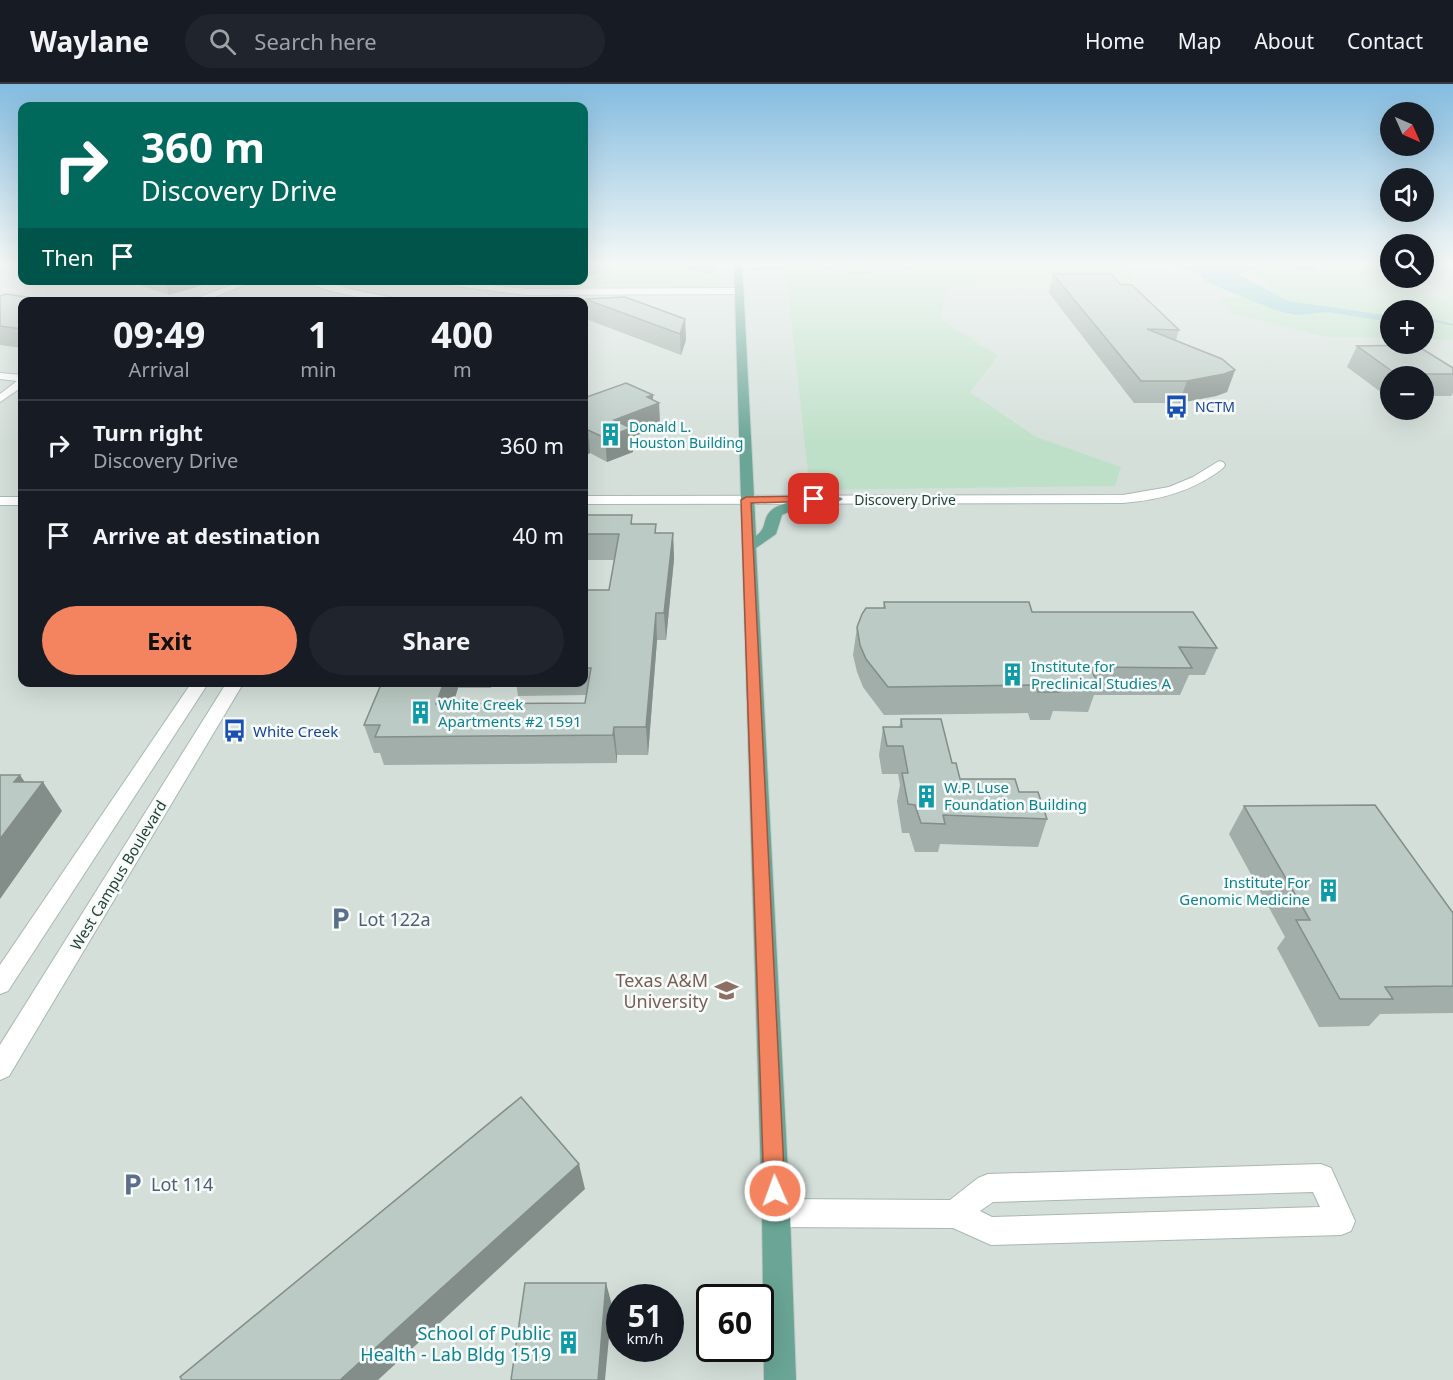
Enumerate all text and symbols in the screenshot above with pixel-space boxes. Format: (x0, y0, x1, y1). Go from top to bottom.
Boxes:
search box (185, 14, 605, 68)
text: Waylane (30, 22, 149, 60)
icon: search (206, 25, 239, 58)
text: Search here (254, 26, 377, 56)
text: Home (1085, 27, 1145, 55)
text: Map (1178, 27, 1221, 55)
text: About (1254, 27, 1314, 55)
text: Contact (1347, 27, 1423, 55)
north arrow (1380, 102, 1434, 156)
map controls (1380, 102, 1434, 420)
text: 360 m (141, 118, 265, 175)
icon: right (42, 126, 120, 204)
button: sound (1380, 168, 1434, 222)
text: Discovery Drive (141, 172, 337, 209)
button: search (1380, 234, 1434, 288)
icon: arrive (106, 240, 139, 273)
text: Then (42, 242, 94, 272)
button: + (1380, 300, 1434, 354)
text: 09:49 (113, 310, 205, 359)
text: 1 (308, 310, 329, 359)
text: 400 (431, 310, 493, 359)
text: Arrival (129, 356, 190, 383)
text: min (300, 356, 336, 383)
text: m (453, 356, 472, 383)
button: − (1380, 366, 1434, 420)
bus stop icon: NCTM (1164, 393, 1190, 419)
place label: NCTM (1195, 397, 1235, 416)
text: Turn right (93, 417, 203, 447)
place label: Donald L. Houston Building (629, 417, 743, 452)
building icon: Donald L. Houston Building (598, 421, 624, 447)
icon: right (42, 429, 75, 462)
text: 360 m (500, 430, 564, 460)
text: Discovery Drive (93, 447, 238, 474)
pin (788, 473, 839, 524)
icon: arrive (797, 482, 830, 515)
street label: Discovery Drive (854, 490, 956, 509)
icon: arrive (42, 519, 75, 552)
text: Arrive at destination (93, 520, 320, 550)
text: 40 m (513, 520, 564, 550)
button: Exit (42, 606, 297, 675)
button: Share (309, 606, 564, 675)
place label: Institute for Preclinical Studies A (1031, 656, 1171, 693)
building icon: Institute for Preclinical Studies A (1000, 662, 1026, 688)
place label: White Creek Apartments #2 1591 (438, 694, 582, 731)
building icon: White Creek Apartments #2 1591 (407, 700, 433, 726)
bus stop icon: White Creek (222, 718, 248, 744)
place label: White Creek (253, 721, 338, 741)
place label: W.P. Luse Foundation Building (944, 777, 1087, 814)
building icon: W.P. Luse Foundation Building (913, 783, 939, 809)
street label: West Campus Boulevard (65, 796, 171, 954)
place label: Institute For Genomic Medicine (1179, 872, 1310, 909)
building icon: Institute For Genomic Medicine (1315, 878, 1341, 904)
parking icon: Lot 122a (327, 906, 353, 932)
place label: Lot 122a (358, 907, 431, 931)
place label: Texas A&M University (616, 968, 709, 1013)
school or university icon: Texas A&M University (713, 977, 739, 1003)
position arrow (743, 1159, 807, 1223)
parking icon: Lot 114 (120, 1171, 146, 1197)
place label: Lot 114 (151, 1172, 213, 1196)
speed limit sign: 60 (696, 1284, 774, 1362)
text: 51 (628, 1295, 662, 1336)
place label: School of Public Health - Lab Bldg 1519 (360, 1321, 551, 1366)
text: km/h (627, 1328, 663, 1348)
building icon: School of Public Health - Lab Bldg 1519 (556, 1330, 582, 1356)

